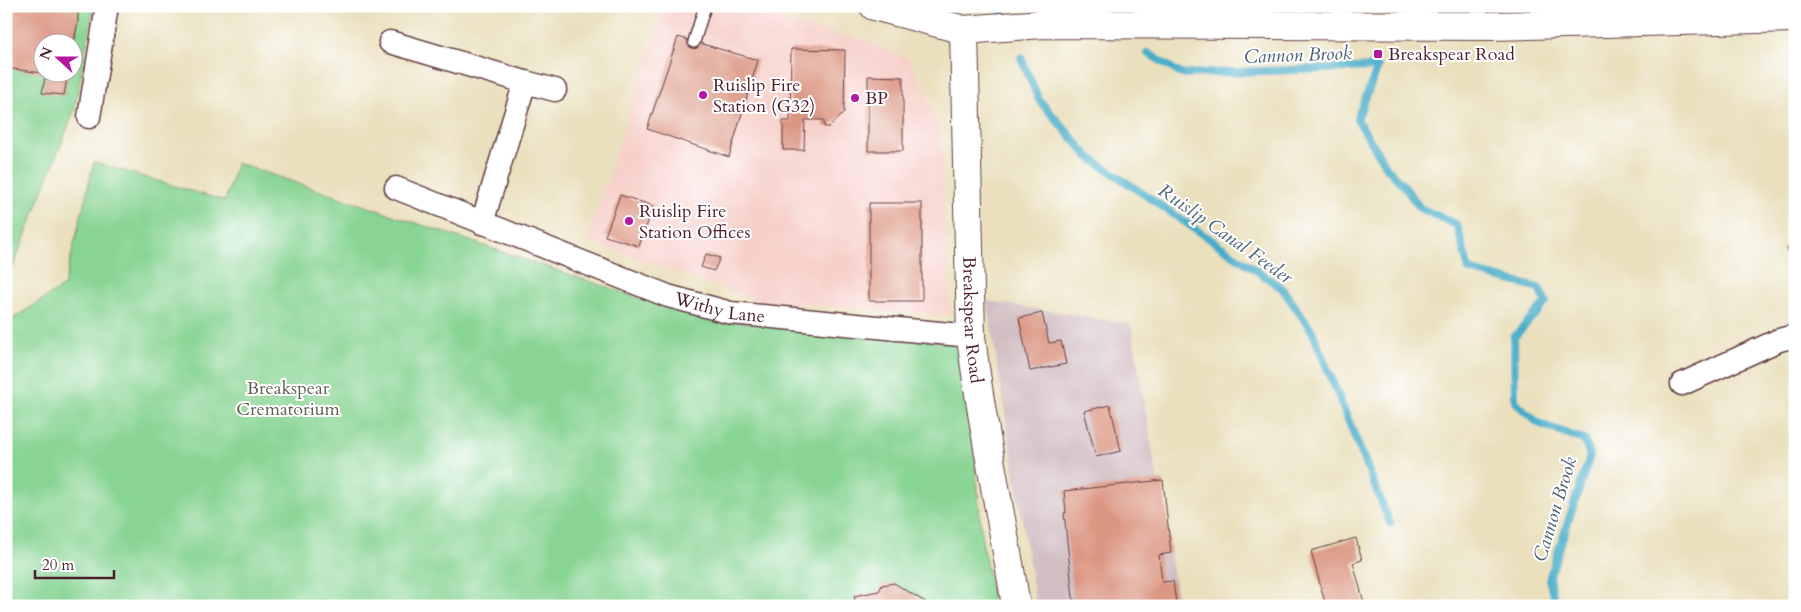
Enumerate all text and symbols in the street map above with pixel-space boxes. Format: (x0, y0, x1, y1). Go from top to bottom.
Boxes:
north arrow (32, 32, 82, 82)
water label: Cannon Brook (1244, 40, 1353, 70)
place label: Breakspear Road (1388, 42, 1515, 67)
text: N (35, 44, 57, 63)
marker: Breakspear Road (1372, 48, 1384, 60)
place label: Ruislip Fire Station (G32) (713, 73, 815, 119)
place label: BP (865, 86, 888, 111)
marker: Ruislip Fire Station (G32) (697, 89, 709, 101)
marker: BP (849, 92, 861, 104)
water label: Ruislip Canal Feeder (1153, 178, 1298, 290)
place label: Ruislip Fire Station Offices (639, 199, 751, 245)
marker: Ruislip Fire Station Offices (623, 215, 635, 227)
street label: Breakspear Road (956, 256, 989, 385)
street label: Withy Lane (671, 286, 766, 329)
park label: Breakspear Crematorium (236, 376, 341, 422)
water label: Cannon Brook (1527, 453, 1583, 565)
scale bar (35, 547, 114, 579)
text: 20 m (42, 555, 74, 575)

